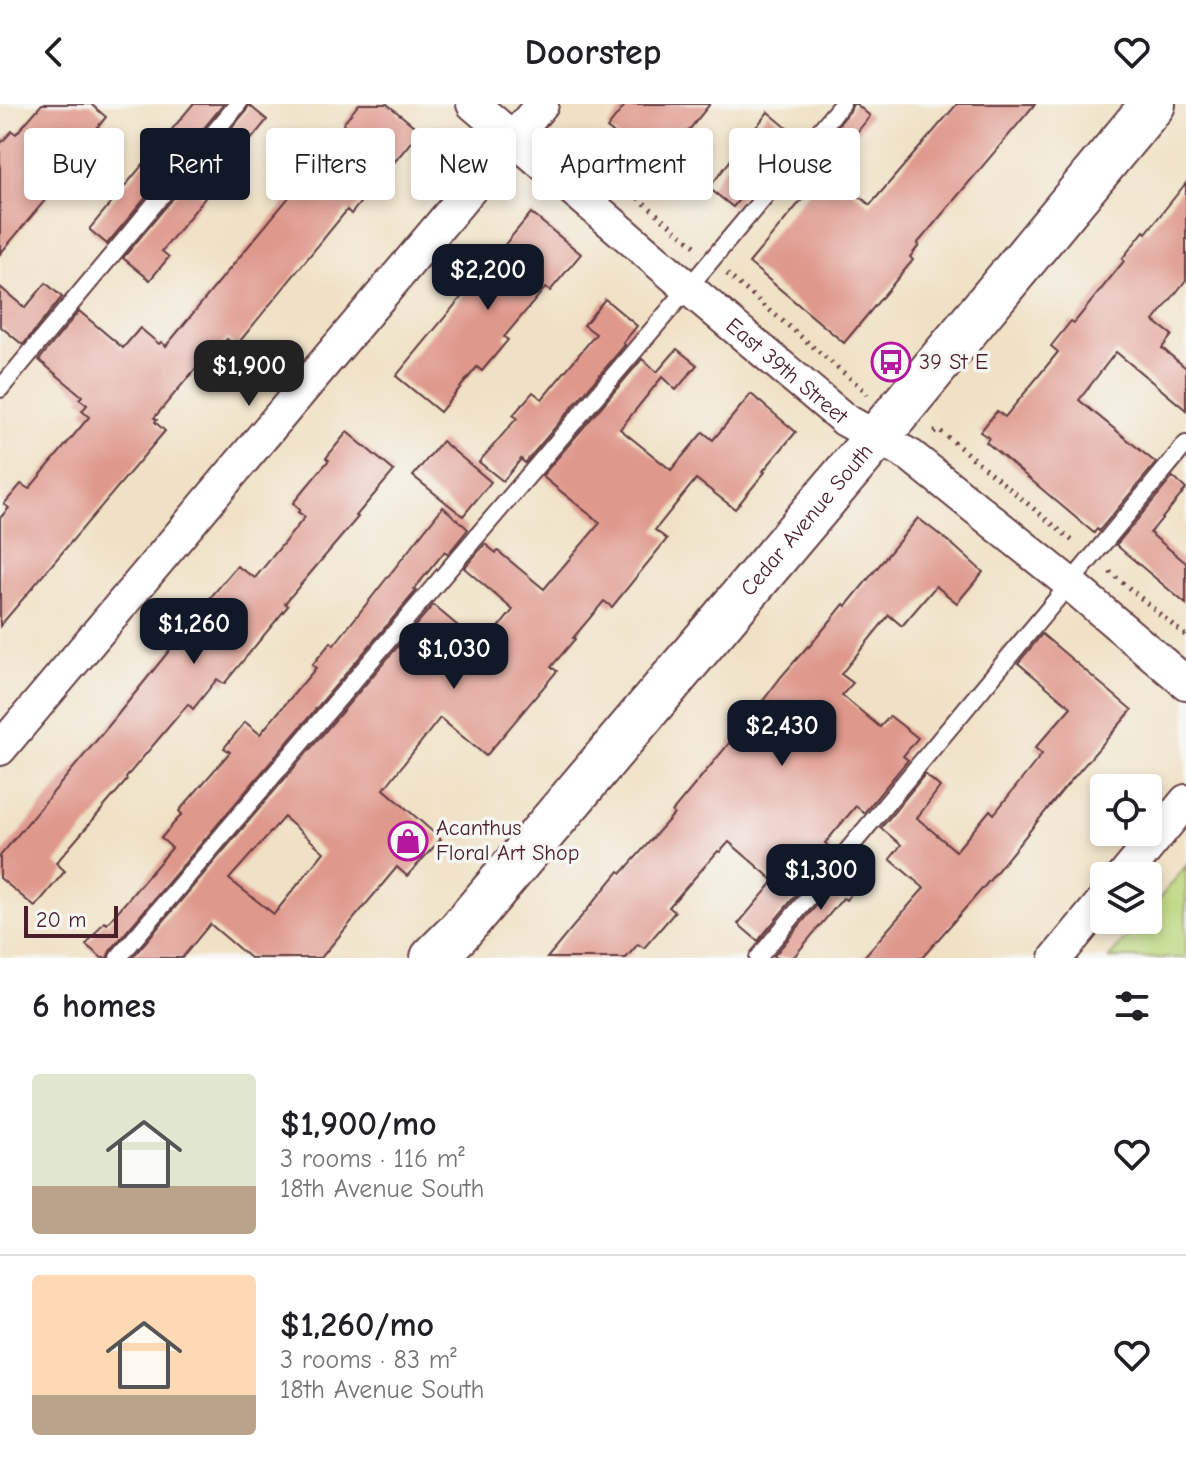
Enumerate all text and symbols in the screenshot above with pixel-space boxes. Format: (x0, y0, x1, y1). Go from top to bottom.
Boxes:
icon: back (32, 30, 76, 74)
icon: heart (1110, 30, 1154, 74)
text: Doorstep (525, 32, 661, 73)
chip: Buy (24, 128, 124, 200)
chip: Rent (140, 128, 250, 200)
chip: Filters (266, 128, 395, 200)
chip: New (411, 128, 516, 200)
chip: Apartment (532, 128, 713, 200)
chip: House (729, 128, 860, 200)
pin: $2,200 (423, 244, 553, 312)
text: $2,200 (450, 255, 526, 285)
street label: East 39th Street (721, 313, 853, 430)
pin: $1,900 (184, 340, 314, 408)
bus stop icon: 39 St E (870, 341, 912, 383)
place label: 39 St E (919, 349, 988, 375)
text: $1,900 (212, 351, 286, 381)
street label: Cedar Avenue South (735, 439, 878, 601)
pin: $1,260 (129, 598, 259, 666)
text: $1,260 (158, 609, 230, 639)
pin: $1,030 (389, 623, 519, 691)
text: $1,030 (417, 634, 491, 664)
pin: $2,430 (717, 700, 847, 768)
text: $2,430 (745, 711, 819, 741)
map controls (1090, 774, 1162, 934)
button: locate (1090, 774, 1162, 846)
place label: Acanthus Floral Art Shop (436, 815, 579, 866)
shop icon: Acanthus Floral Art Shop (387, 820, 429, 862)
pin: $1,300 (756, 844, 886, 912)
text: $1,300 (784, 855, 858, 885)
button: layers (1090, 862, 1162, 934)
scale bar (24, 902, 118, 938)
text: 20 m (36, 907, 86, 933)
icon: filters (1110, 984, 1154, 1028)
text: 6 homes (32, 986, 156, 1026)
text: $1,900/mo (280, 1104, 437, 1144)
icon: home (96, 1106, 192, 1202)
icon: heart (1110, 1132, 1154, 1176)
text: 3 rooms · 116 m² (280, 1144, 465, 1174)
text: 18th Avenue South (280, 1174, 484, 1204)
text: $1,260/mo (280, 1305, 434, 1345)
icon: home (96, 1307, 192, 1403)
icon: heart (1110, 1333, 1154, 1377)
text: 3 rooms · 83 m² (280, 1345, 457, 1375)
text: 18th Avenue South (280, 1375, 484, 1405)

